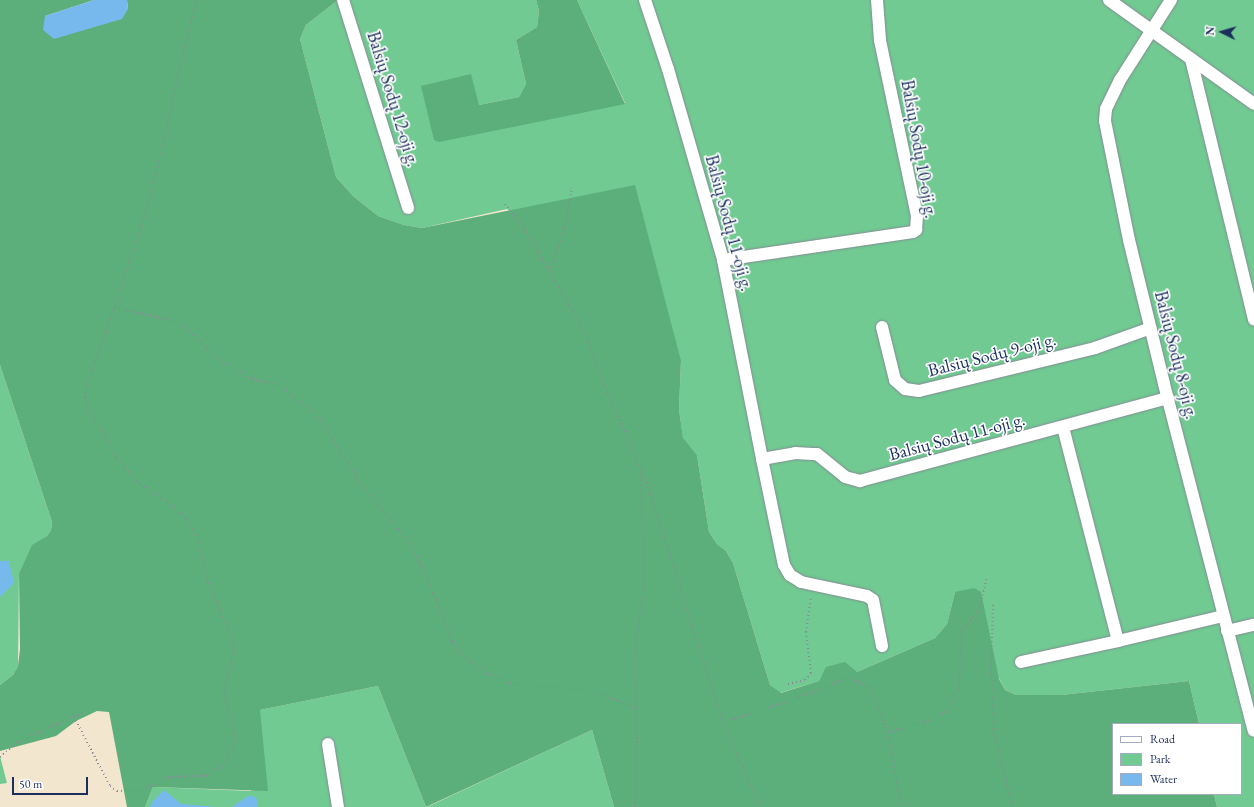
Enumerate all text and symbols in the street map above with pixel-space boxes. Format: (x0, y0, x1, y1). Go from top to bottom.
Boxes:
north arrow (1202, 12, 1242, 52)
text: N (1203, 26, 1217, 36)
street label: Balsių Sodų 12-oji g. (362, 29, 424, 169)
street label: Balsių Sodų 10-oji g. (896, 78, 942, 220)
street label: Balsių Sodų 11-oji g. (700, 153, 758, 293)
street label: Balsių Sodų 8-oji g. (1150, 289, 1202, 421)
street label: Balsių Sodų 9-oji g. (926, 329, 1058, 381)
street label: Balsių Sodų 11-oji g. (887, 408, 1027, 466)
legend (1112, 723, 1242, 795)
text: Road (1150, 731, 1175, 747)
text: Park (1150, 751, 1170, 767)
scale bar (14, 769, 90, 795)
text: Water (1150, 771, 1177, 787)
text: 50 m (19, 776, 42, 792)

